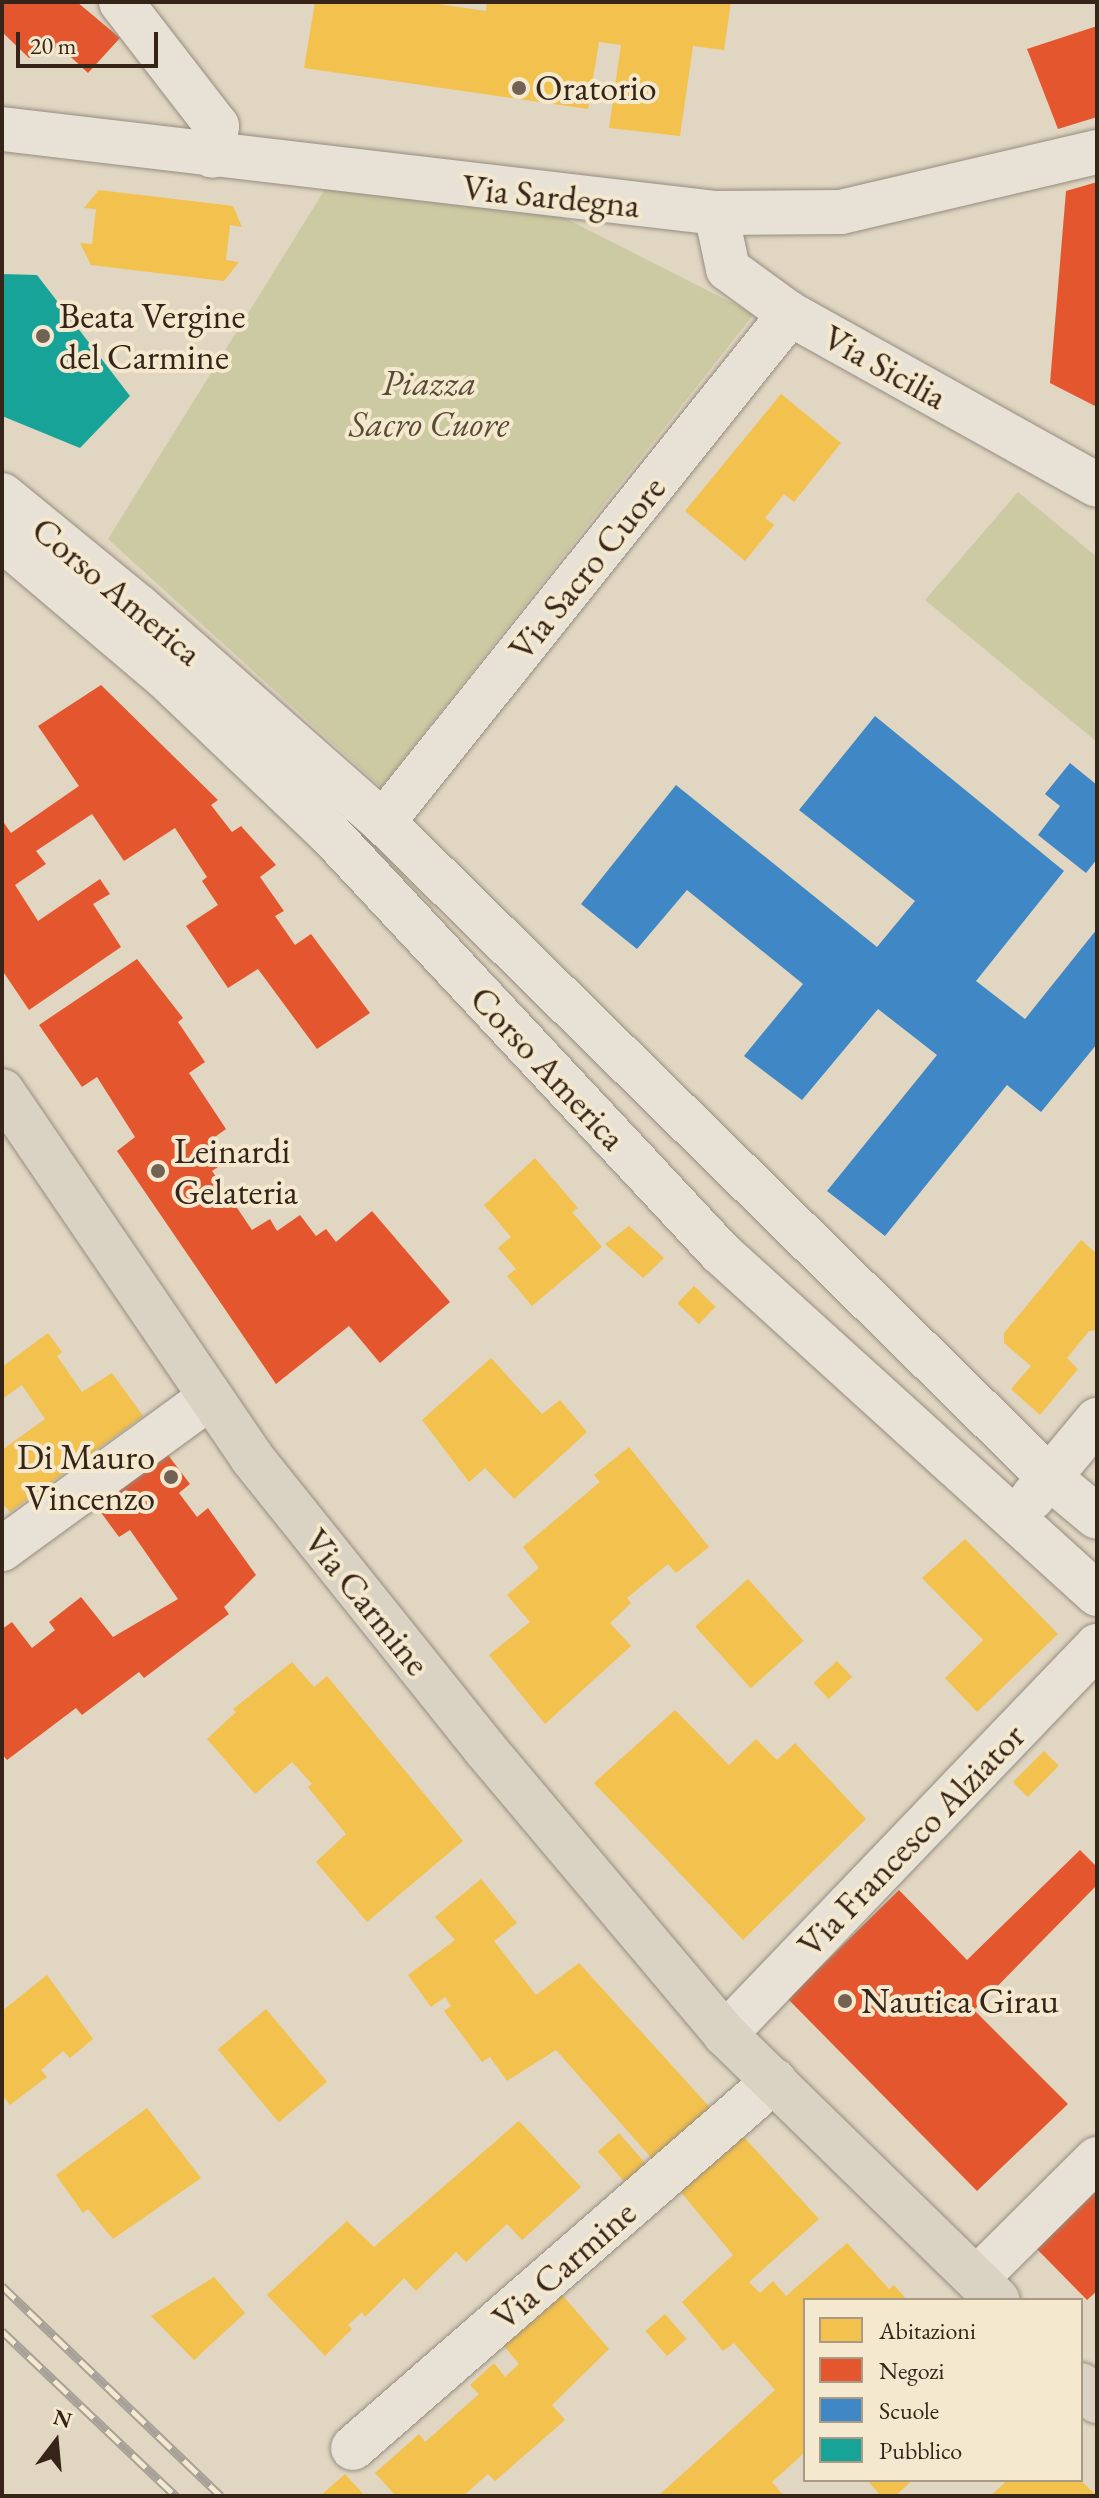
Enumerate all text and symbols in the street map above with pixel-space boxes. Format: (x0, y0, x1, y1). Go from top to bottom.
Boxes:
scale bar (20, 16, 162, 66)
text: 20 m (30, 30, 77, 61)
place label: Oratorio (535, 66, 657, 110)
marker: Oratorio (510, 79, 528, 97)
street label: Via Sardegna (460, 165, 642, 227)
place label: Beata Vergine del Carmine (59, 293, 246, 378)
street label: Via Sicilia (816, 315, 954, 419)
marker: Beata Vergine del Carmine (34, 327, 52, 345)
park label: Piazza Sacro Cuore (349, 360, 509, 445)
street label: Via Sacro Cuore (500, 467, 674, 669)
street label: Corso America (23, 507, 211, 675)
street label: Corso America (461, 977, 635, 1159)
place label: Leinardi Gelateria (174, 1128, 298, 1213)
marker: Leinardi Gelateria (149, 1162, 167, 1180)
place label: Di Mauro Vincenzo (17, 1434, 155, 1519)
marker: Di Mauro Vincenzo (162, 1468, 180, 1486)
street label: Via Carmine (295, 1520, 439, 1684)
street label: Via Francesco Alziator (789, 1714, 1033, 1966)
place label: Nautica Girau (861, 1979, 1059, 2023)
marker: Nautica Girau (836, 1992, 854, 2010)
street label: Via Carmine (484, 2191, 644, 2339)
legend (803, 2298, 1083, 2482)
text: Abitazioni (879, 2315, 976, 2346)
text: Negozi (879, 2355, 944, 2386)
text: Scuole (879, 2395, 939, 2426)
north arrow (16, 2402, 96, 2482)
text: N (50, 2402, 75, 2435)
text: Pubblico (879, 2435, 962, 2466)

